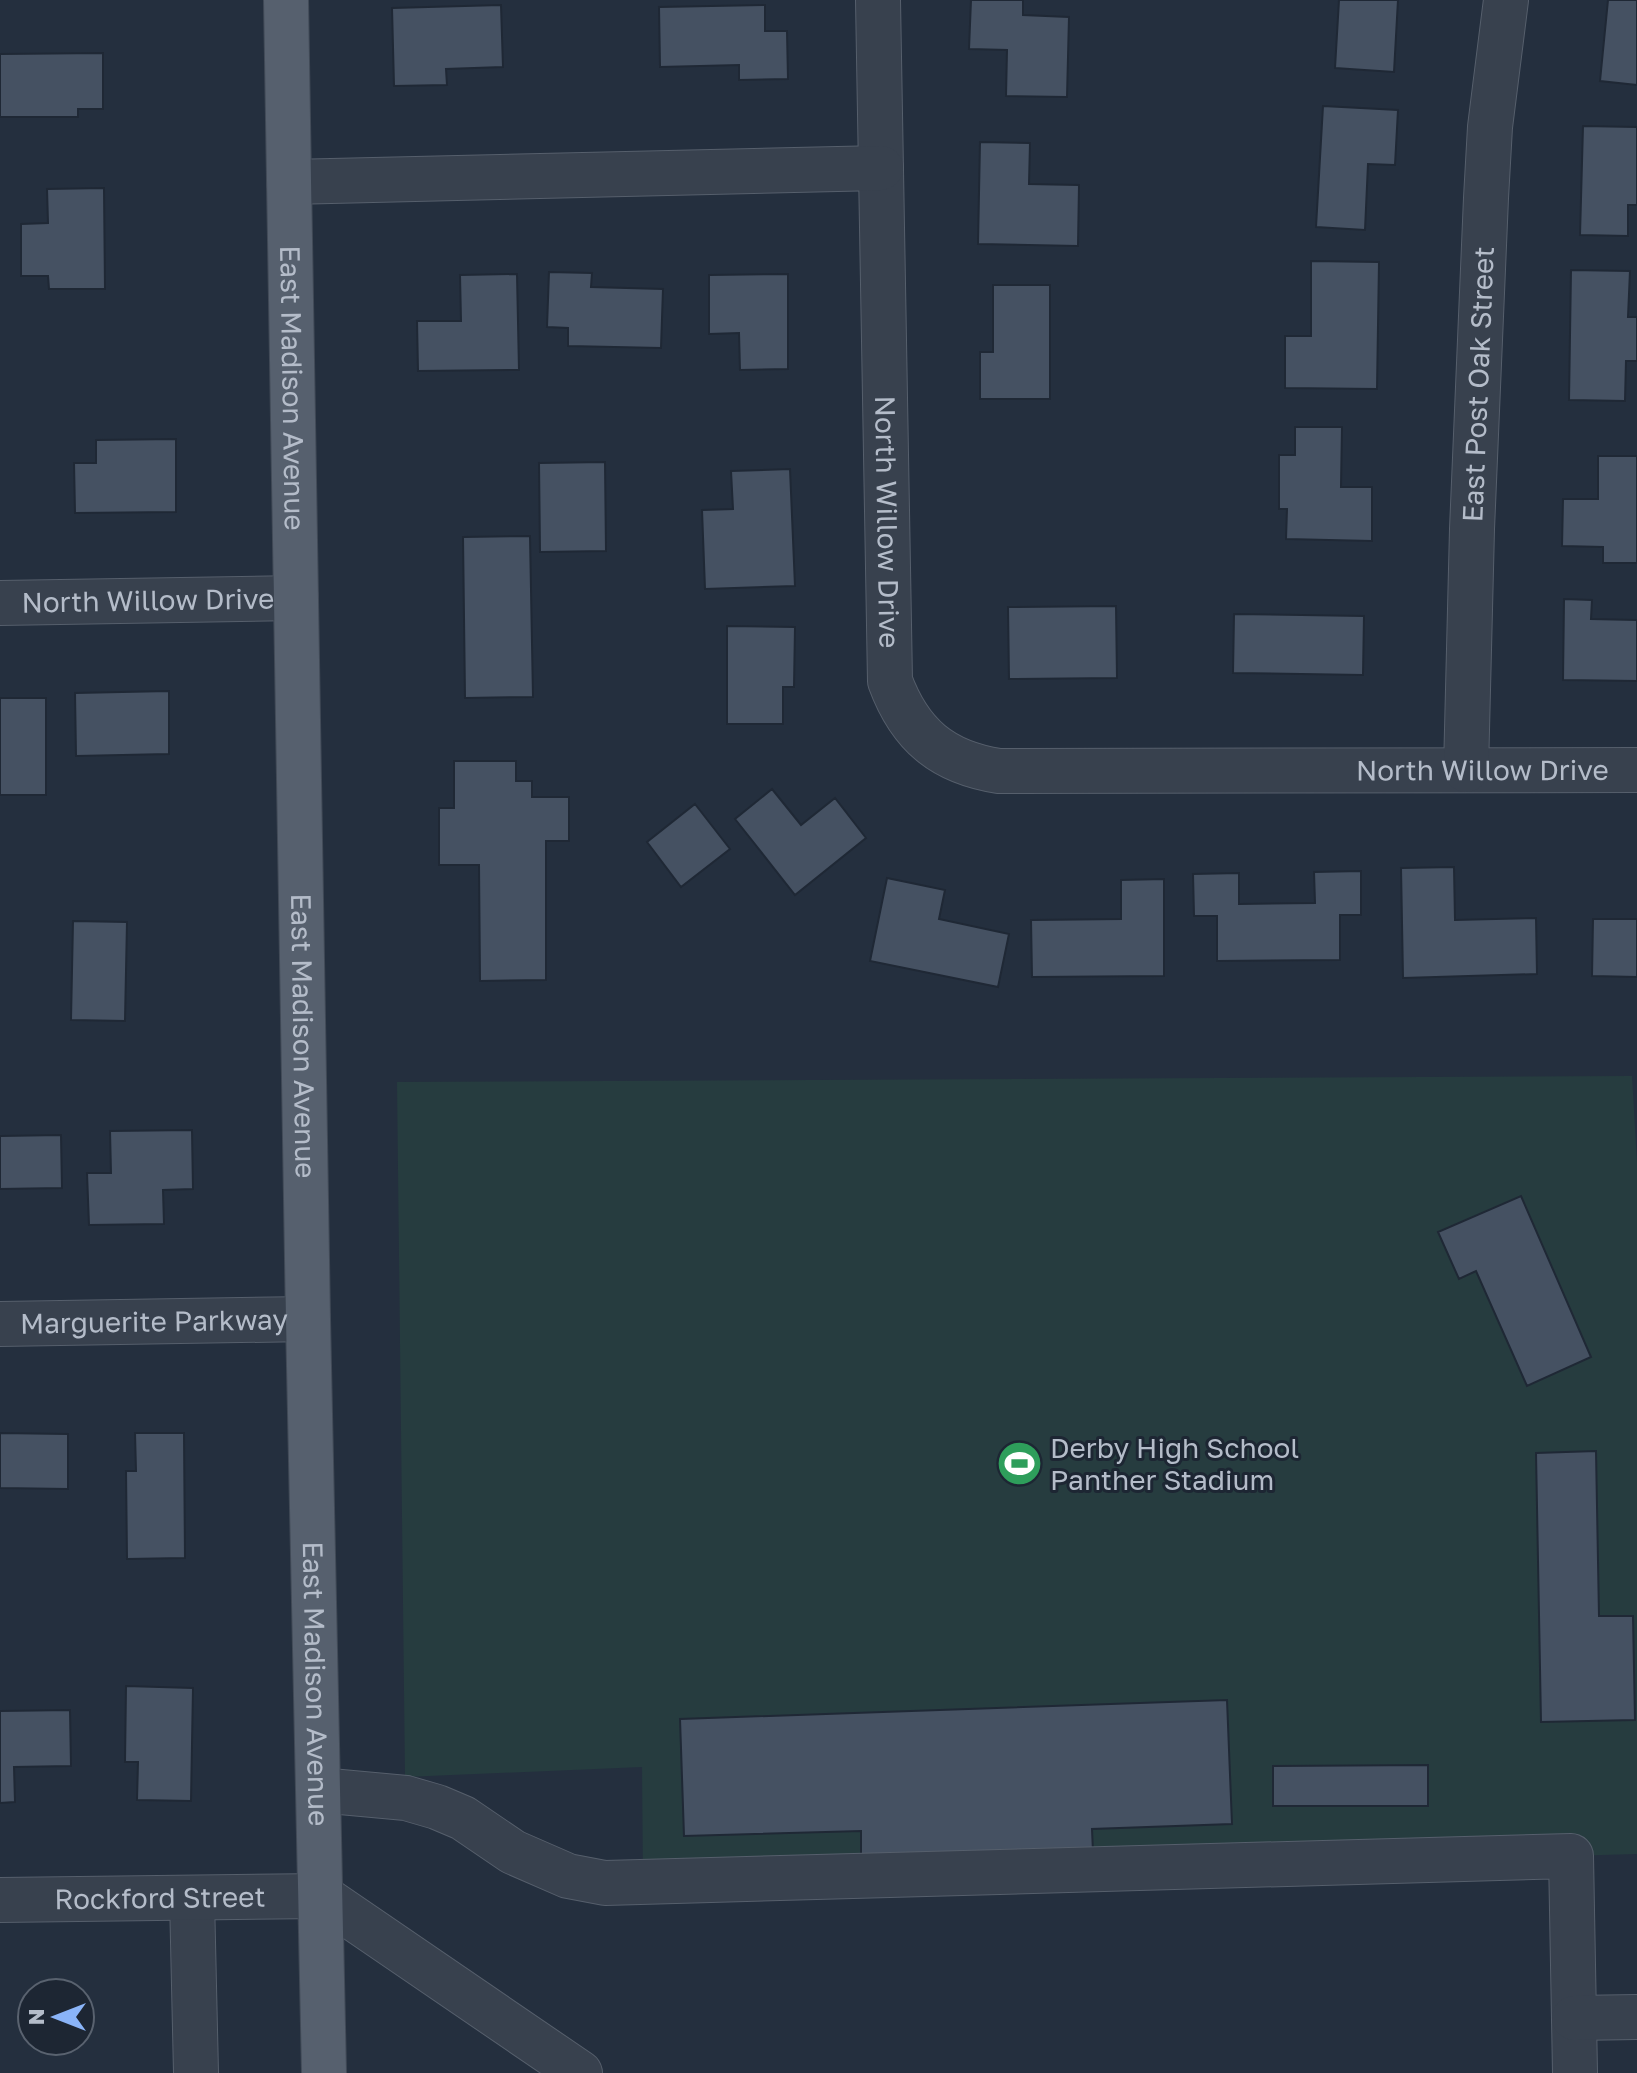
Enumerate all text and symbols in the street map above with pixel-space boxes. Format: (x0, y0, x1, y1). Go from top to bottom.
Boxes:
street label: East Madison Avenue (274, 245, 312, 531)
street label: East Post Oak Street (1455, 246, 1500, 523)
street label: North Willow Drive (869, 395, 906, 649)
street label: North Willow Drive (21, 581, 275, 619)
street label: North Willow Drive (1356, 753, 1609, 786)
street label: East Madison Avenue (285, 893, 323, 1179)
street label: Marguerite Parkway (20, 1302, 288, 1340)
place label: Derby High School Panther Stadium (1050, 1431, 1299, 1496)
sports icon: Derby High School Panther Stadium (995, 1440, 1043, 1488)
street label: East Madison Avenue (297, 1541, 336, 1827)
street label: Rockford Street (54, 1880, 266, 1915)
north arrow (16, 1977, 96, 2057)
text: N (22, 2009, 49, 2025)

